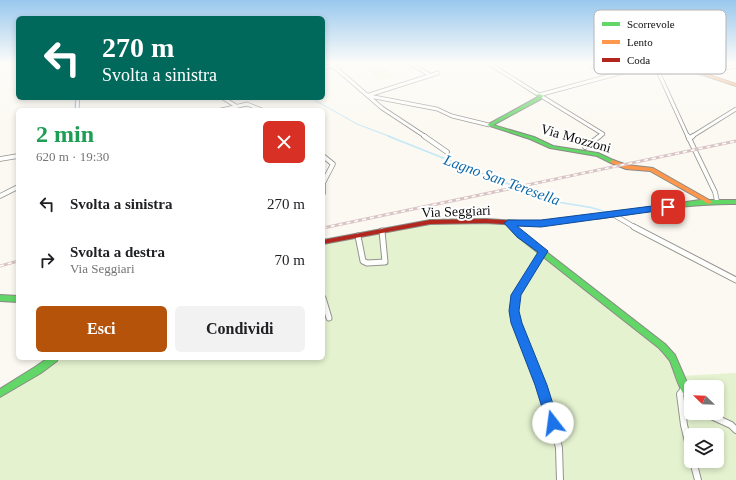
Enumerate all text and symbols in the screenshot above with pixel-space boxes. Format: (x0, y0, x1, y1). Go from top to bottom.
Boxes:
legend (594, 10, 726, 74)
text: Scorrevole (627, 18, 675, 30)
icon: left (36, 32, 88, 84)
text: 270 m (102, 32, 174, 63)
text: Lento (627, 36, 653, 48)
text: Coda (627, 54, 650, 66)
text: Svolta a sinistra (102, 65, 217, 85)
text: 2 min (36, 121, 94, 147)
button: close (263, 121, 305, 163)
street label: Via Mozzoni (539, 121, 613, 156)
text: 620 m · 19:30 (36, 149, 109, 164)
water label: Lagno San Teresella (441, 151, 562, 208)
pin (651, 190, 685, 224)
icon: left (36, 193, 58, 215)
text: Svolta a sinistra (70, 196, 173, 212)
text: 270 m (267, 196, 305, 212)
icon: arrive (657, 196, 679, 218)
street label: Via Seggiari (421, 203, 491, 220)
text: Svolta a destra (70, 244, 165, 260)
icon: right (36, 249, 58, 271)
text: 70 m (275, 252, 305, 268)
text: Via Seggiari (70, 261, 135, 276)
button: Esci (36, 306, 167, 352)
button: Condividi (175, 306, 305, 352)
north arrow (684, 380, 724, 420)
map controls (684, 380, 724, 468)
position arrow (532, 402, 574, 444)
button: layers (684, 428, 724, 468)

